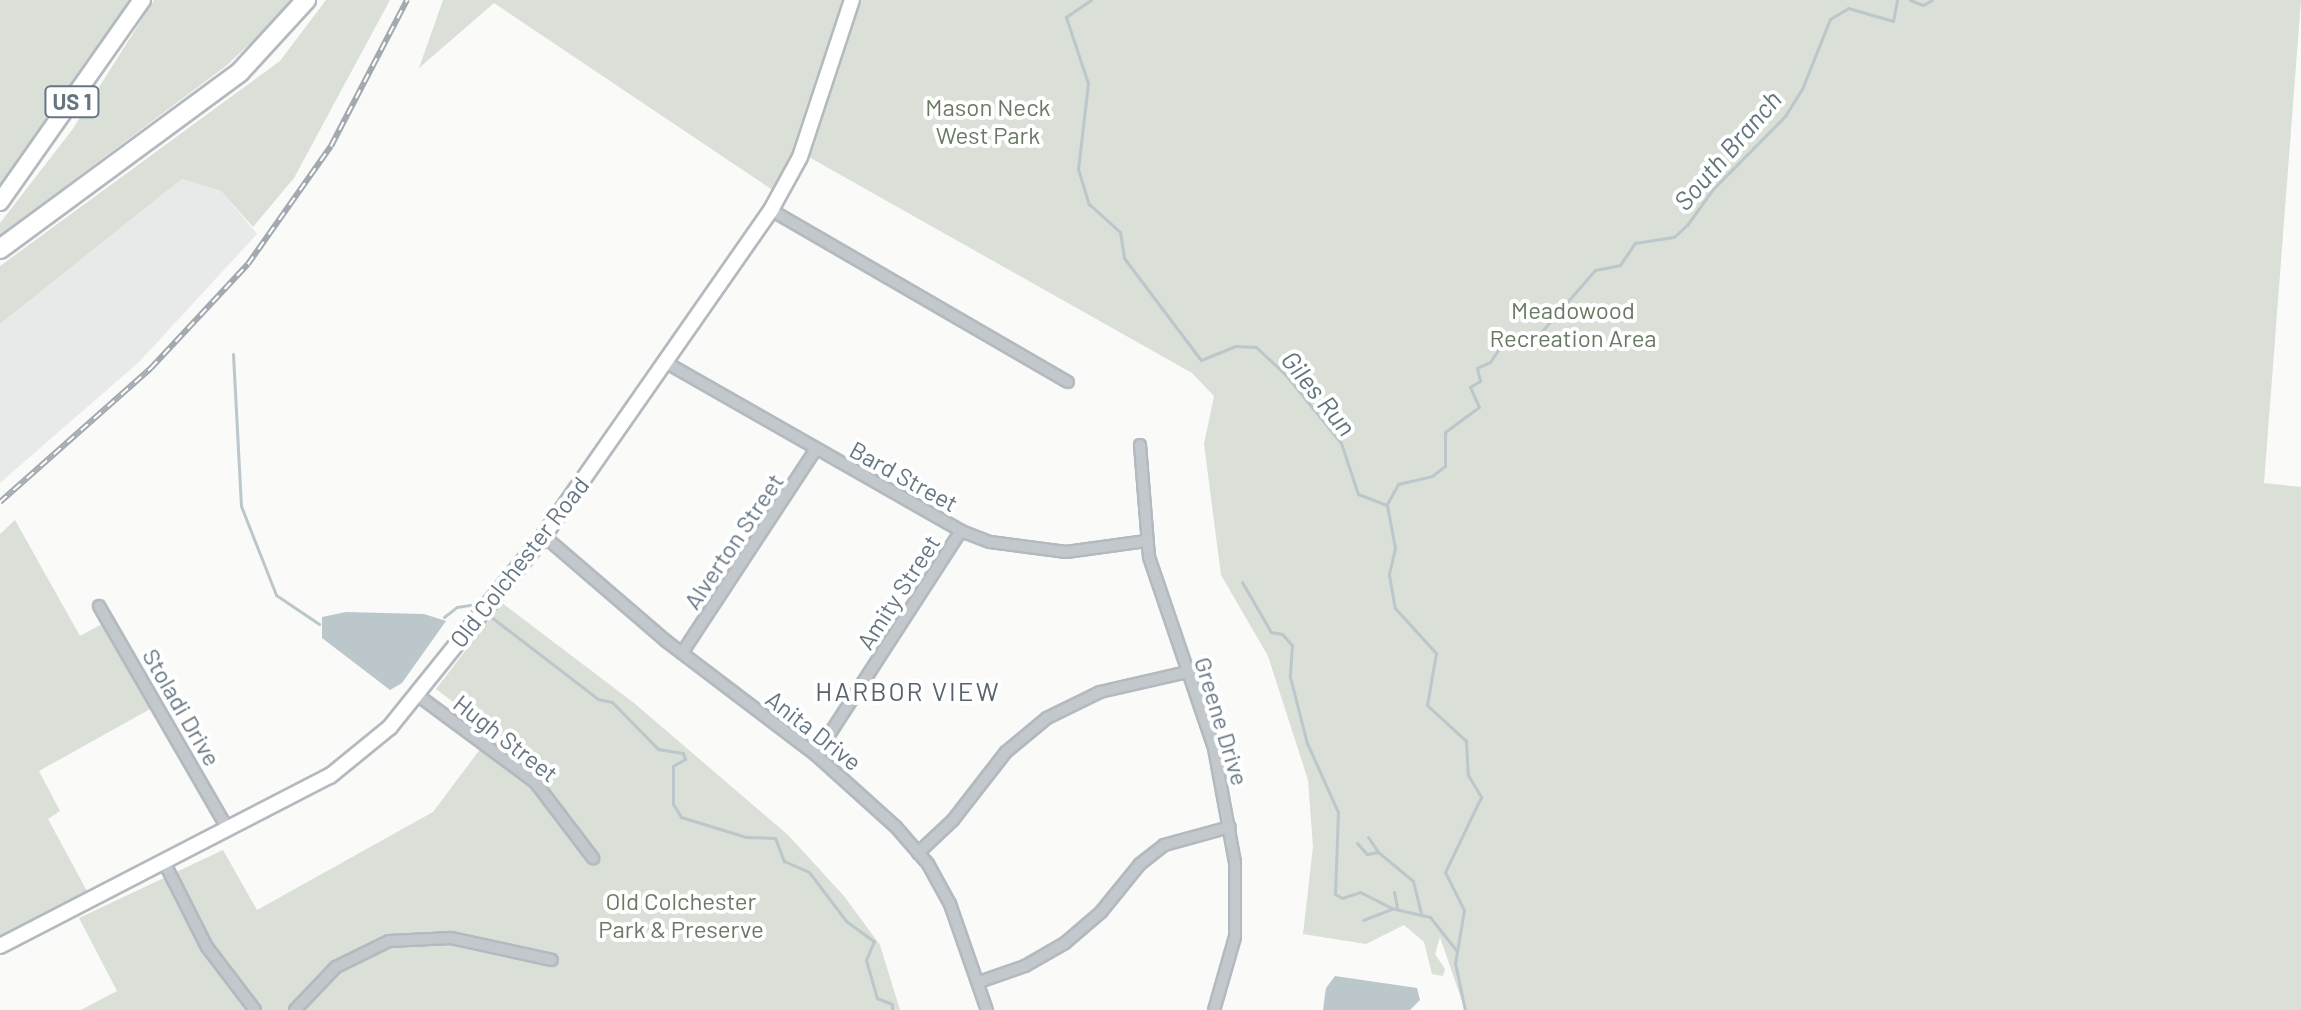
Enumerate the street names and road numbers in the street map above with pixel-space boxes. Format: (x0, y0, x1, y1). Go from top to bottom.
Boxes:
road number: US 1 (44, 84, 100, 120)
street label: Bard Street (845, 435, 963, 517)
street label: Alverton Street (677, 468, 789, 614)
street label: Old Colchester Road (443, 471, 595, 653)
street label: Amity Street (850, 529, 946, 655)
street label: Stoladi Drive (137, 643, 227, 771)
street label: Greene Drive (1189, 653, 1255, 789)
street label: Anita Drive (761, 684, 867, 776)
street label: Hugh Street (448, 688, 564, 788)

